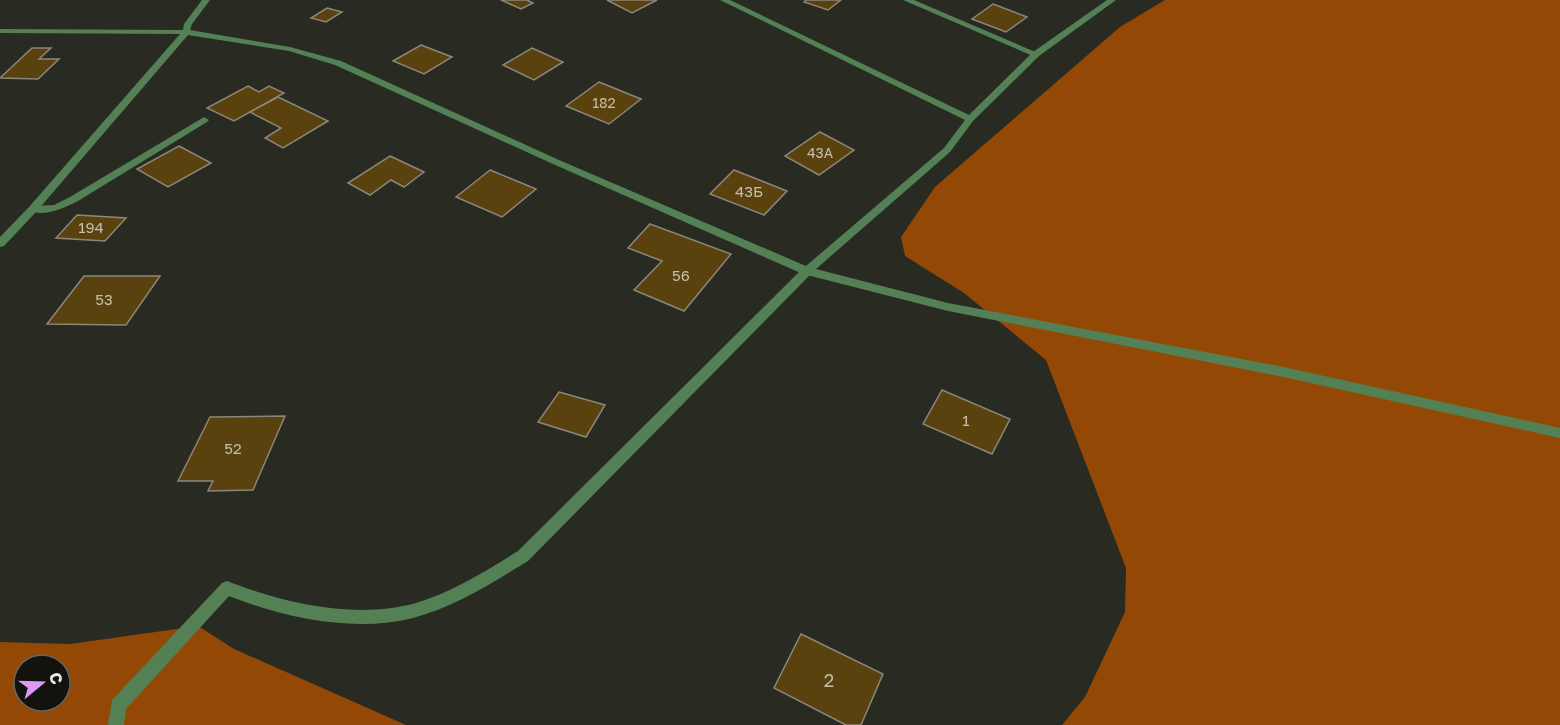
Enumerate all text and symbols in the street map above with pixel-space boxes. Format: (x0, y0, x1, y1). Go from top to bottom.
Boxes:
house number: 182 (592, 94, 616, 111)
house number: 43А (807, 144, 834, 161)
house number: 43Б (735, 182, 763, 200)
house number: 194 (78, 218, 104, 236)
house number: 56 (672, 266, 690, 284)
house number: 53 (95, 290, 113, 308)
house number: 1 (962, 411, 970, 429)
house number: 52 (224, 439, 242, 457)
north arrow (12, 653, 72, 713)
text: С (45, 669, 67, 687)
house number: 2 (824, 669, 834, 691)

